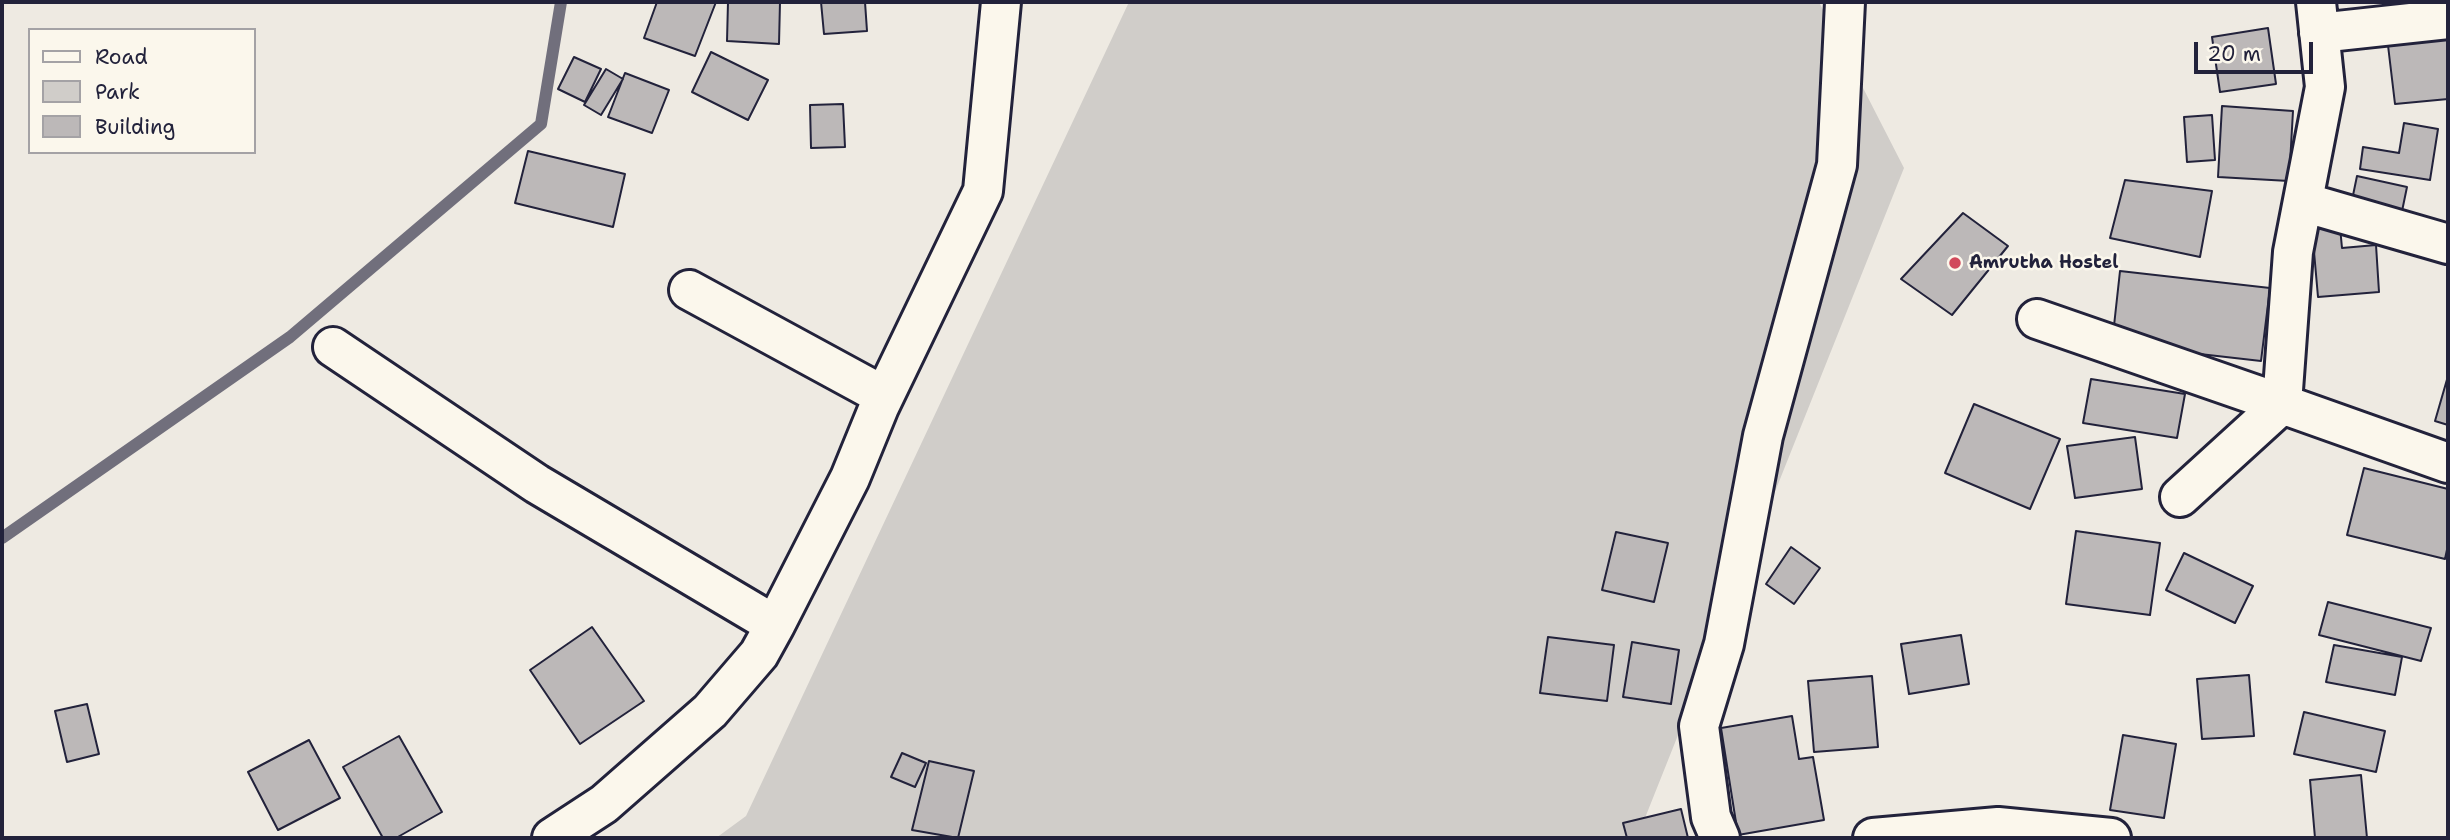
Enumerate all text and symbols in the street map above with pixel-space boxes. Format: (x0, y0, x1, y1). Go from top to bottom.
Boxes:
legend (28, 28, 256, 154)
scale bar (2198, 28, 2317, 72)
text: 20 m (2207, 40, 2261, 68)
text: Road (95, 43, 148, 71)
text: Park (95, 78, 140, 106)
text: Building (95, 113, 175, 141)
place label: Amrutha Hostel (1969, 252, 2118, 274)
marker: Amrutha Hostel (1947, 255, 1963, 271)

